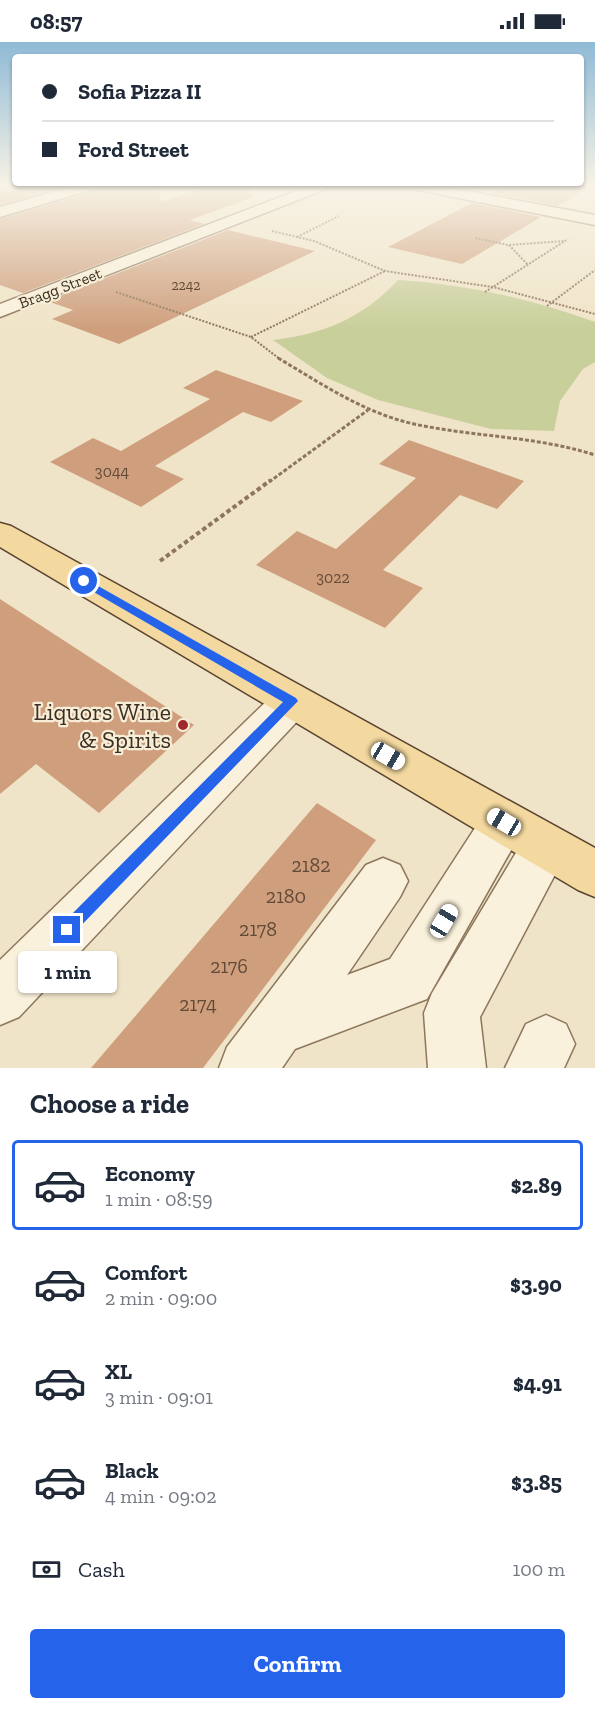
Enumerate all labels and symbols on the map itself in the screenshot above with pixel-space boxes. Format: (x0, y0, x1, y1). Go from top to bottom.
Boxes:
street label: Bragg Street (16, 263, 104, 313)
house number: 2242 (171, 277, 201, 294)
house number: 3044 (95, 462, 130, 481)
route start (70, 567, 97, 594)
house number: 3022 (316, 568, 350, 587)
place label: Liquors Wine & Spirits (34, 697, 171, 754)
marker: Liquors Wine & Spirits (176, 718, 190, 732)
car (368, 739, 408, 773)
car (484, 805, 524, 839)
house number: 2182 (291, 853, 331, 877)
house number: 2180 (266, 884, 306, 908)
car (427, 901, 461, 941)
route end (53, 916, 80, 943)
house number: 2178 (239, 917, 277, 941)
callout: 1 min (17, 951, 116, 993)
house number: 2176 (210, 954, 248, 978)
house number: 2174 (179, 992, 217, 1016)

